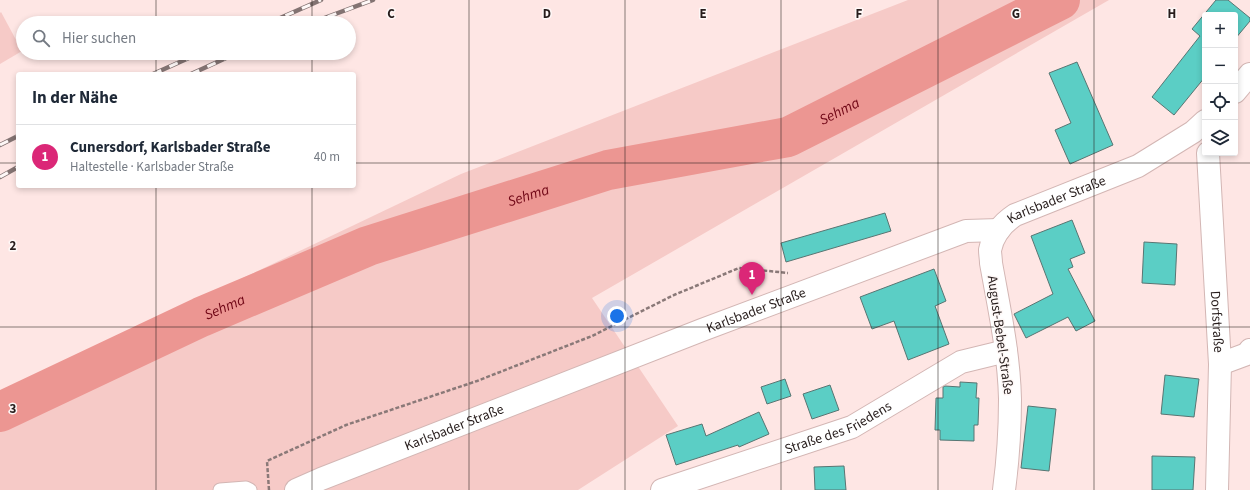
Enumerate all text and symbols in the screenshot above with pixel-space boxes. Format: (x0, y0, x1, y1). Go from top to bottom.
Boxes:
text: C (387, 5, 395, 23)
text: D (543, 5, 551, 23)
text: E (699, 5, 707, 23)
text: F (856, 5, 863, 23)
text: G (1012, 5, 1020, 23)
text: H (1168, 5, 1176, 23)
map controls (1202, 12, 1238, 156)
button: + (1202, 12, 1238, 48)
search box (16, 16, 356, 60)
icon: search (30, 27, 52, 49)
text: Hier suchen (62, 28, 136, 49)
button: − (1202, 48, 1238, 84)
button: locate (1202, 84, 1238, 120)
text: In der Nähe (32, 86, 118, 110)
water label: Sehma (816, 93, 863, 131)
button: layers (1202, 120, 1238, 156)
text: Cunersdorf, Karlsbader Straße (70, 137, 271, 158)
text: 1 (42, 148, 48, 166)
text: 40 m (314, 148, 340, 166)
text: Haltestelle · Karlsbader Straße (70, 158, 234, 176)
street label: Karlsbader Straße (1003, 171, 1109, 229)
water label: Sehma (505, 179, 552, 212)
text: 2 (10, 237, 17, 255)
pin: 1 (739, 262, 765, 295)
street label: August-Bebel-Straße (982, 274, 1018, 396)
street label: Karlsbader Straße (704, 283, 809, 339)
water label: Sehma (201, 289, 249, 325)
street label: Dorfstraße (1205, 290, 1228, 353)
your location (607, 306, 627, 326)
street label: Straße des Friedens (782, 397, 896, 460)
text: 3 (10, 400, 17, 418)
street label: Karlsbader Straße (402, 400, 507, 456)

